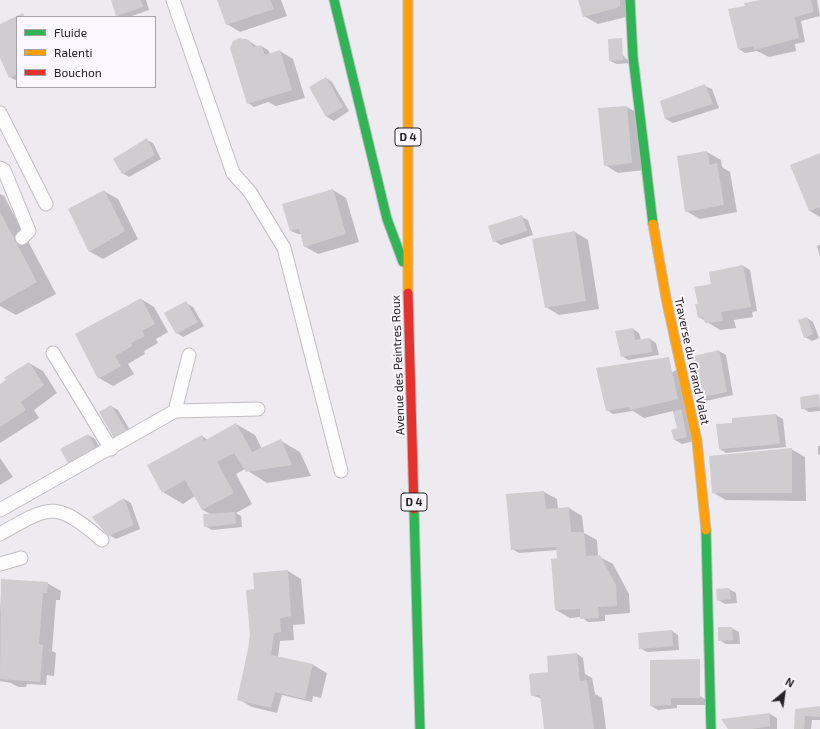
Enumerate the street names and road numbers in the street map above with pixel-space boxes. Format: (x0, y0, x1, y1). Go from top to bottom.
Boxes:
road number: D 4 (395, 128, 421, 146)
street label: Avenue des Peintres Roux (388, 295, 408, 435)
street label: Traverse du Grand Valat (671, 296, 713, 426)
road number: D 4 (401, 493, 427, 511)

